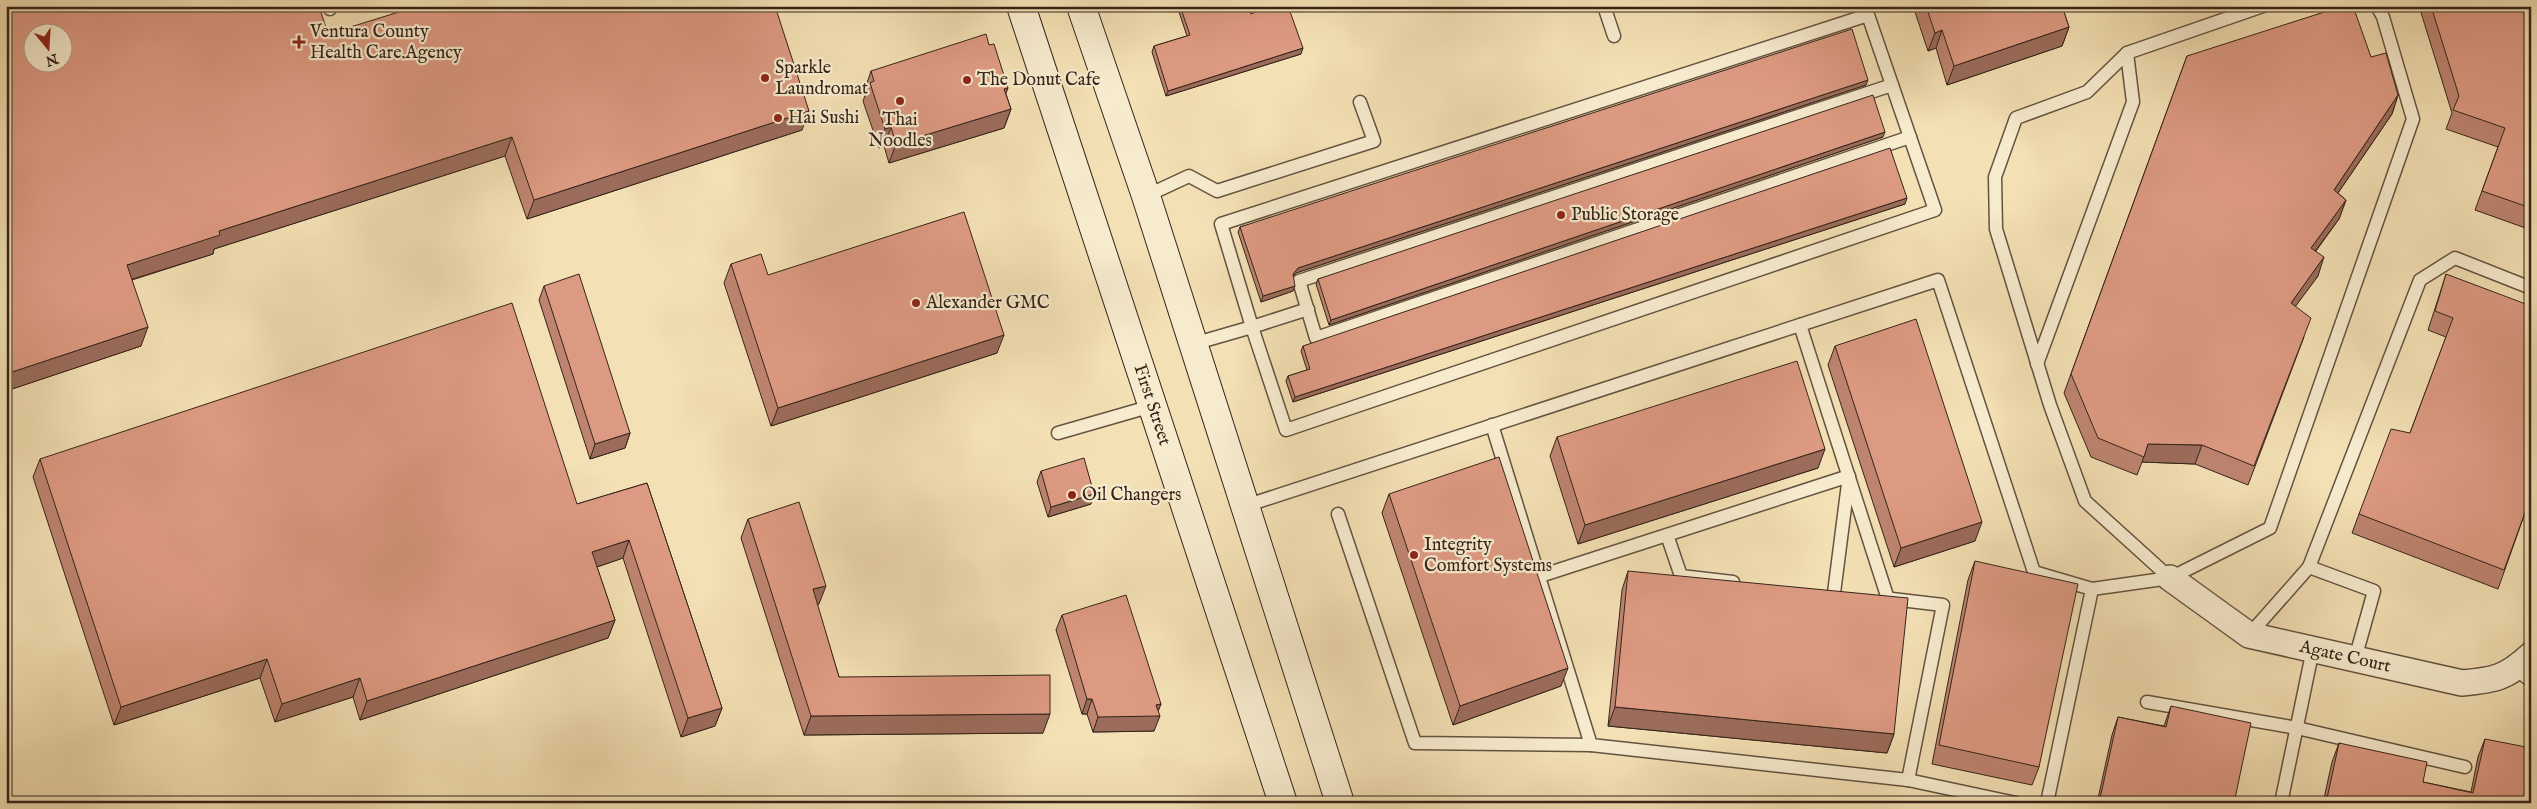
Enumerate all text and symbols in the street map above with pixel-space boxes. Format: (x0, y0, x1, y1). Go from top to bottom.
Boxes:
place label: Ventura County Health Care.Agency (309, 21, 462, 65)
north arrow (22, 22, 72, 72)
marker: Ventura County Health Care.Agency (292, 35, 306, 49)
text: N (43, 49, 61, 70)
place label: Sparkle Laundromat (775, 57, 868, 101)
place label: The Donut Cafe (977, 69, 1100, 92)
marker: Sparkle Laundromat (759, 72, 771, 84)
marker: The Donut Cafe (961, 74, 973, 86)
marker: Thai Noodles (894, 95, 906, 107)
place label: Hai Sushi (788, 107, 859, 130)
place label: Thai Noodles (868, 109, 932, 153)
marker: Hai Sushi (772, 112, 784, 124)
place label: Public Storage (1571, 204, 1679, 227)
marker: Public Storage (1555, 209, 1567, 221)
place label: Alexander GMC (925, 292, 1050, 315)
marker: Alexander GMC (910, 297, 922, 309)
street label: First Street (1128, 361, 1176, 449)
place label: Oil Changers (1082, 484, 1181, 507)
marker: Oil Changers (1066, 489, 1078, 501)
place label: Integrity Comfort Systems (1424, 534, 1552, 578)
marker: Integrity Comfort Systems (1408, 549, 1420, 561)
street label: Agate Court (2296, 635, 2393, 678)

